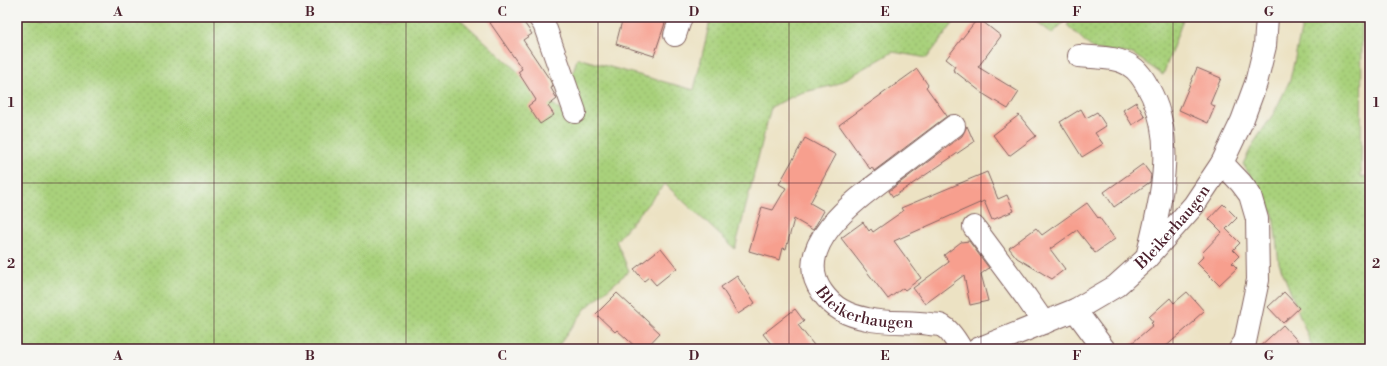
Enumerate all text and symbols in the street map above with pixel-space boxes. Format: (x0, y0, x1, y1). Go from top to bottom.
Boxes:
text: A (112, 4, 123, 20)
text: B (305, 4, 315, 20)
text: C (497, 4, 507, 20)
text: D (689, 4, 699, 20)
text: E (880, 4, 890, 20)
text: F (1072, 4, 1082, 20)
text: G (1264, 4, 1275, 20)
text: 1 (8, 95, 15, 111)
text: 1 (1373, 95, 1380, 111)
street label: Bleikerhaugen (1130, 181, 1215, 274)
text: 2 (7, 256, 15, 272)
text: 2 (1372, 256, 1380, 272)
street label: Bleikerhaugen (811, 282, 914, 333)
text: A (112, 348, 123, 364)
text: B (305, 348, 315, 364)
text: C (497, 348, 507, 364)
text: D (689, 348, 699, 364)
text: E (880, 348, 890, 364)
text: F (1072, 348, 1082, 364)
text: G (1264, 348, 1275, 364)

